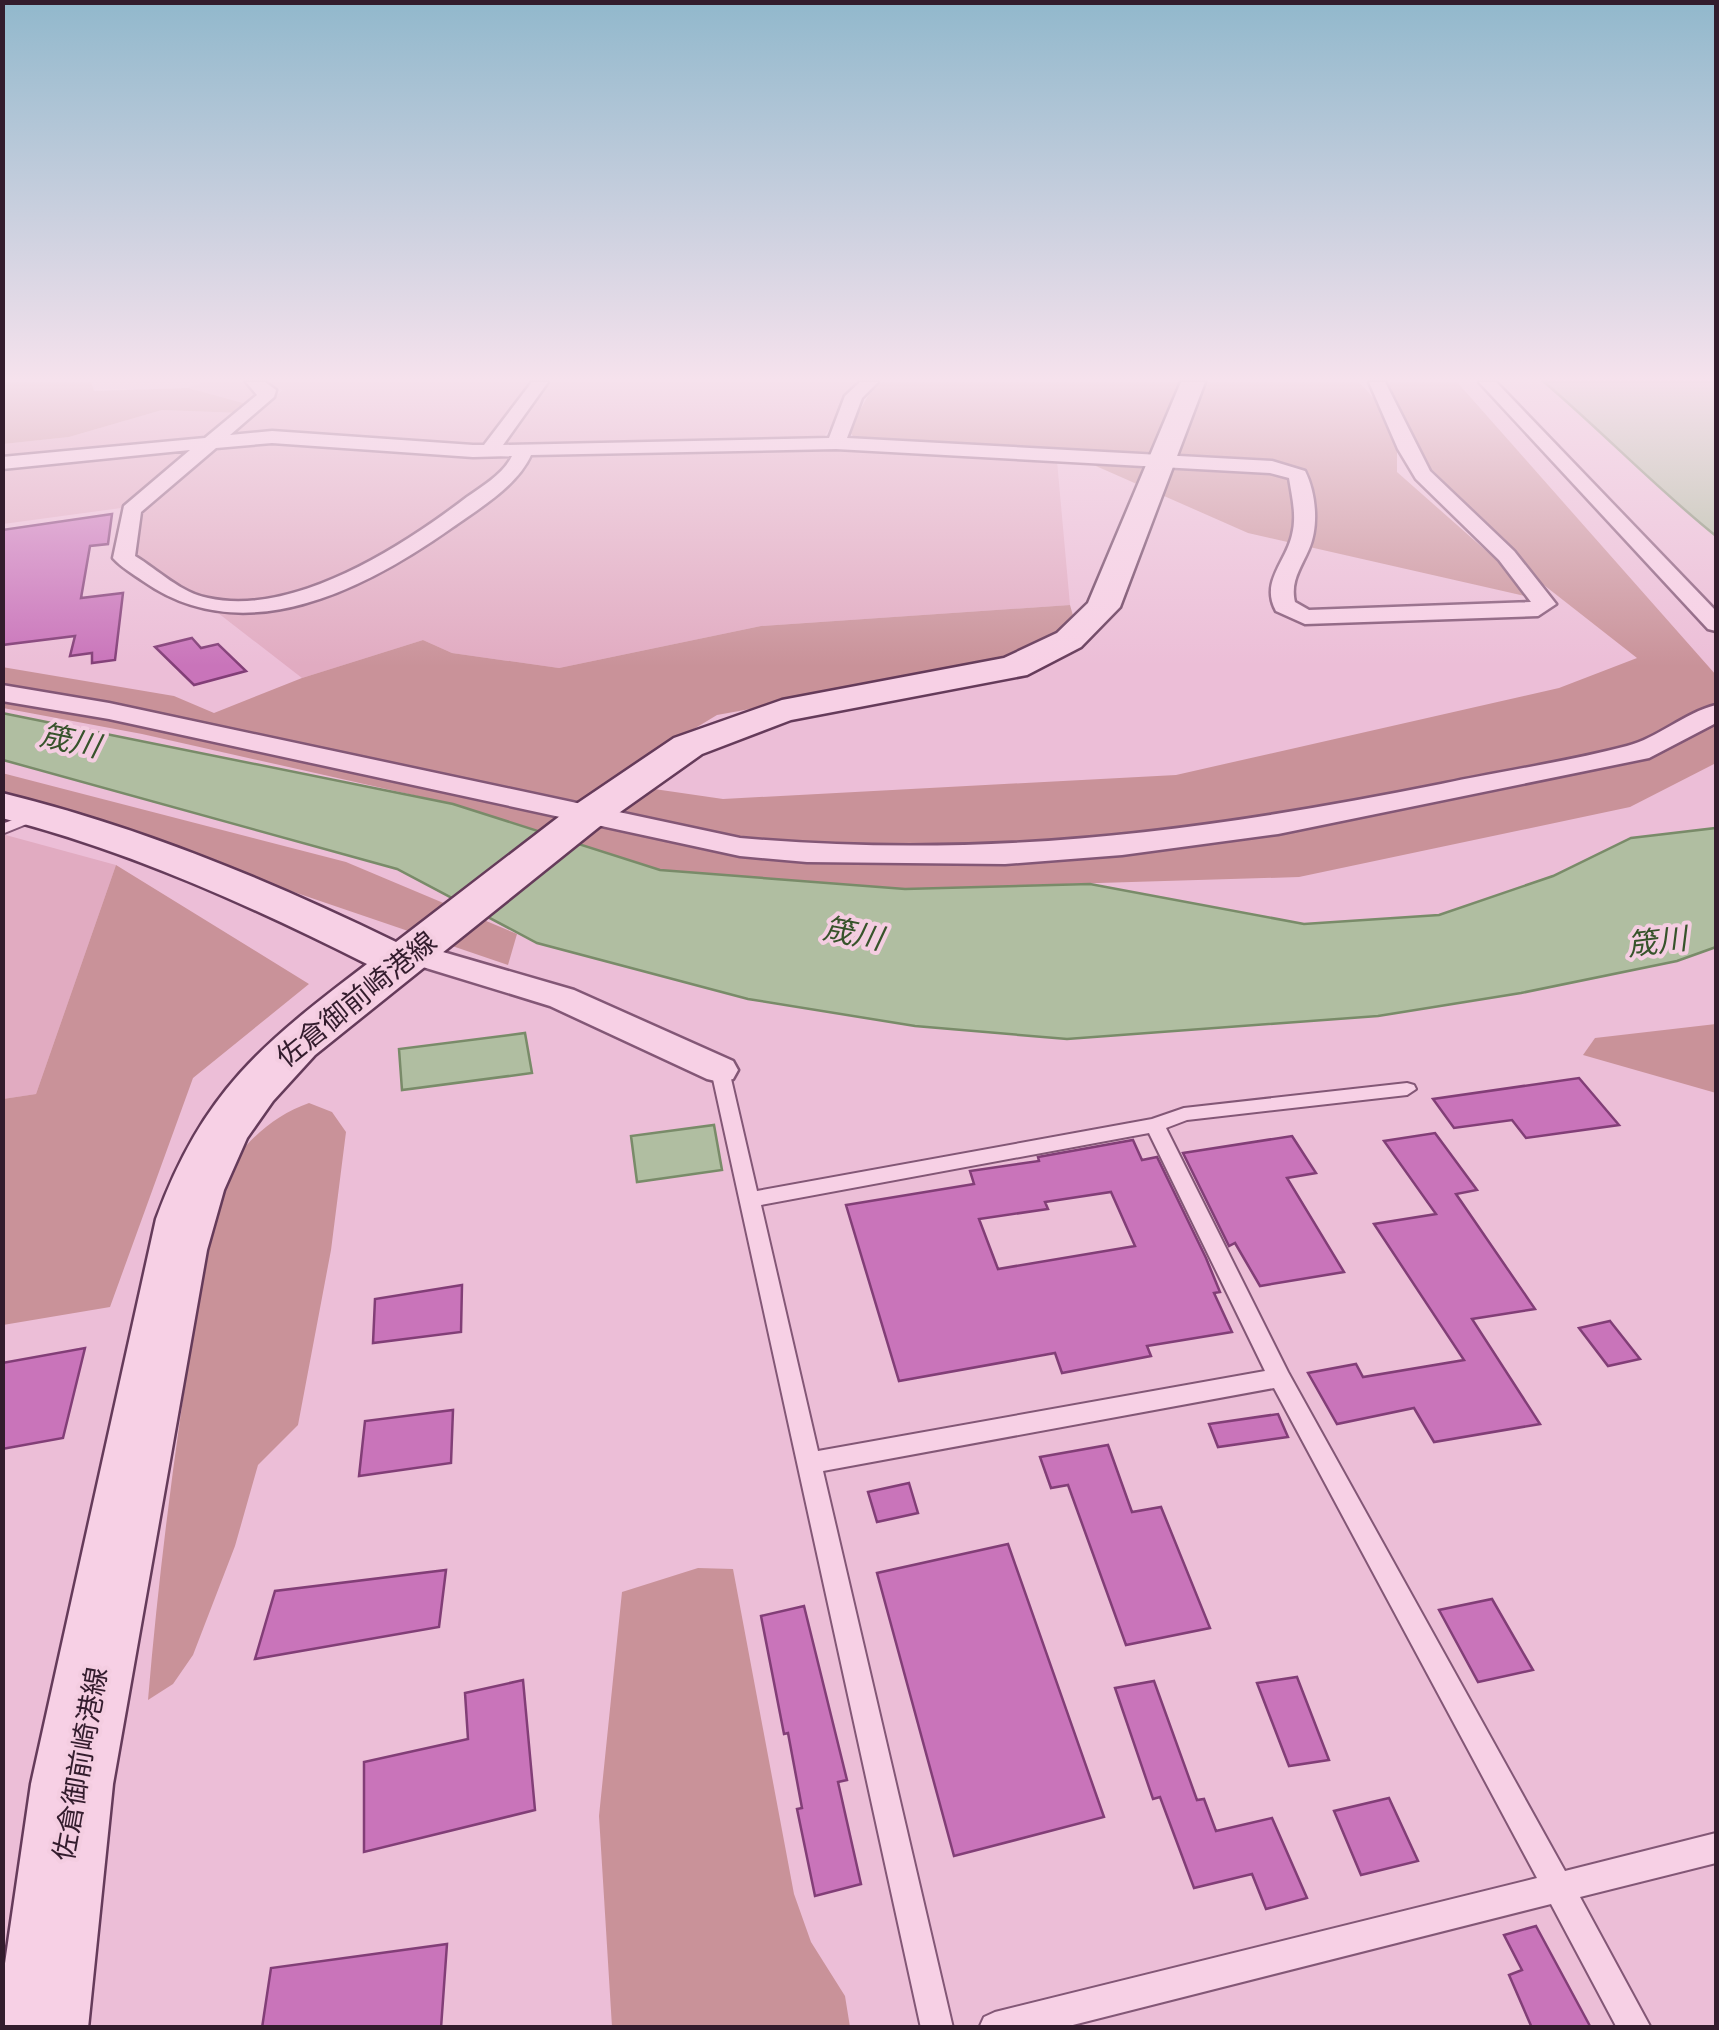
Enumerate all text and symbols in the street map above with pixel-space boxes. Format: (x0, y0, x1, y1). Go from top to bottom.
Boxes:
water label: 筬川 (37, 716, 106, 765)
water label: 筬川 (820, 910, 889, 958)
water label: 筬川 (1625, 919, 1692, 964)
street label: 佐倉御前崎港線 (269, 924, 443, 1075)
street label: 佐倉御前崎港線 (46, 1665, 115, 1864)

